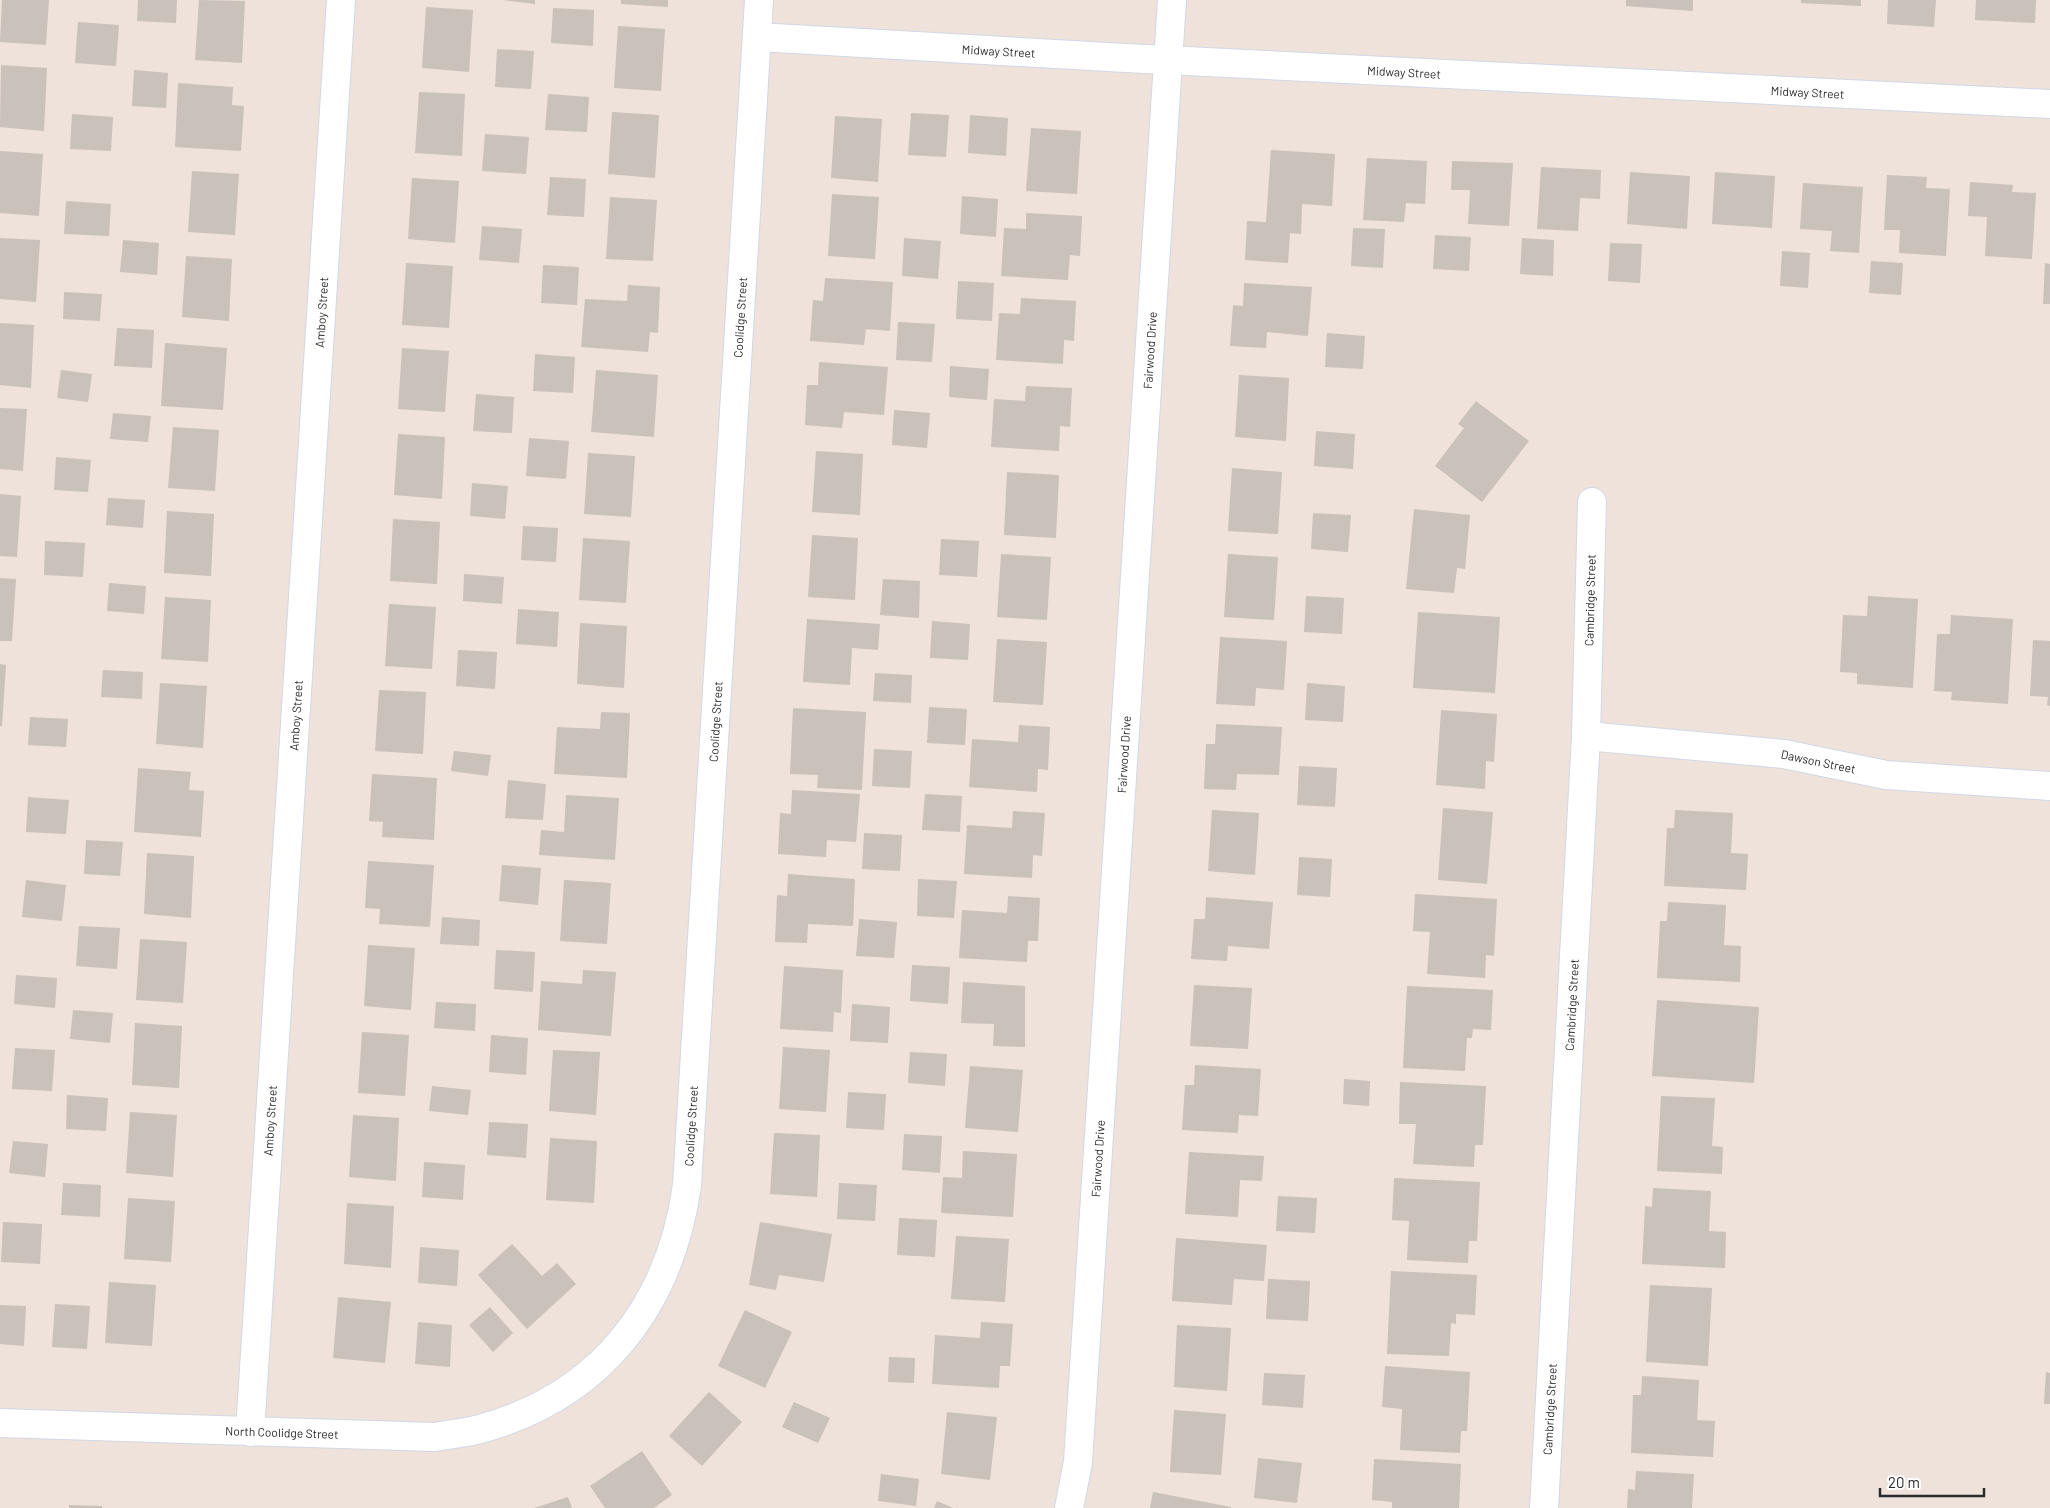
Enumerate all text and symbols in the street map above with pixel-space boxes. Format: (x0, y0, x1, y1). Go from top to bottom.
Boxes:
street label: Midway Street (961, 42, 1036, 60)
street label: Midway Street (1367, 63, 1441, 81)
street label: Midway Street (1770, 83, 1845, 101)
street label: Amboy Street (312, 277, 330, 348)
street label: Coolidge Street (730, 277, 749, 358)
street label: Fairwood Drive (1140, 311, 1159, 389)
street label: Cambridge Street (1581, 554, 1598, 646)
street label: Amboy Street (286, 680, 305, 751)
street label: Coolidge Street (706, 681, 725, 762)
street label: Fairwood Drive (1114, 715, 1133, 794)
street label: Dawson Street (1780, 747, 1857, 776)
street label: Cambridge Street (1562, 959, 1581, 1051)
street label: Amboy Street (261, 1085, 279, 1156)
street label: Coolidge Street (681, 1085, 700, 1167)
street label: Fairwood Drive (1088, 1119, 1107, 1198)
street label: Cambridge Street (1540, 1363, 1559, 1455)
street label: North Coolidge Street (225, 1423, 339, 1441)
scale bar (1880, 1466, 1984, 1498)
text: 20 m (1888, 1473, 1920, 1491)

